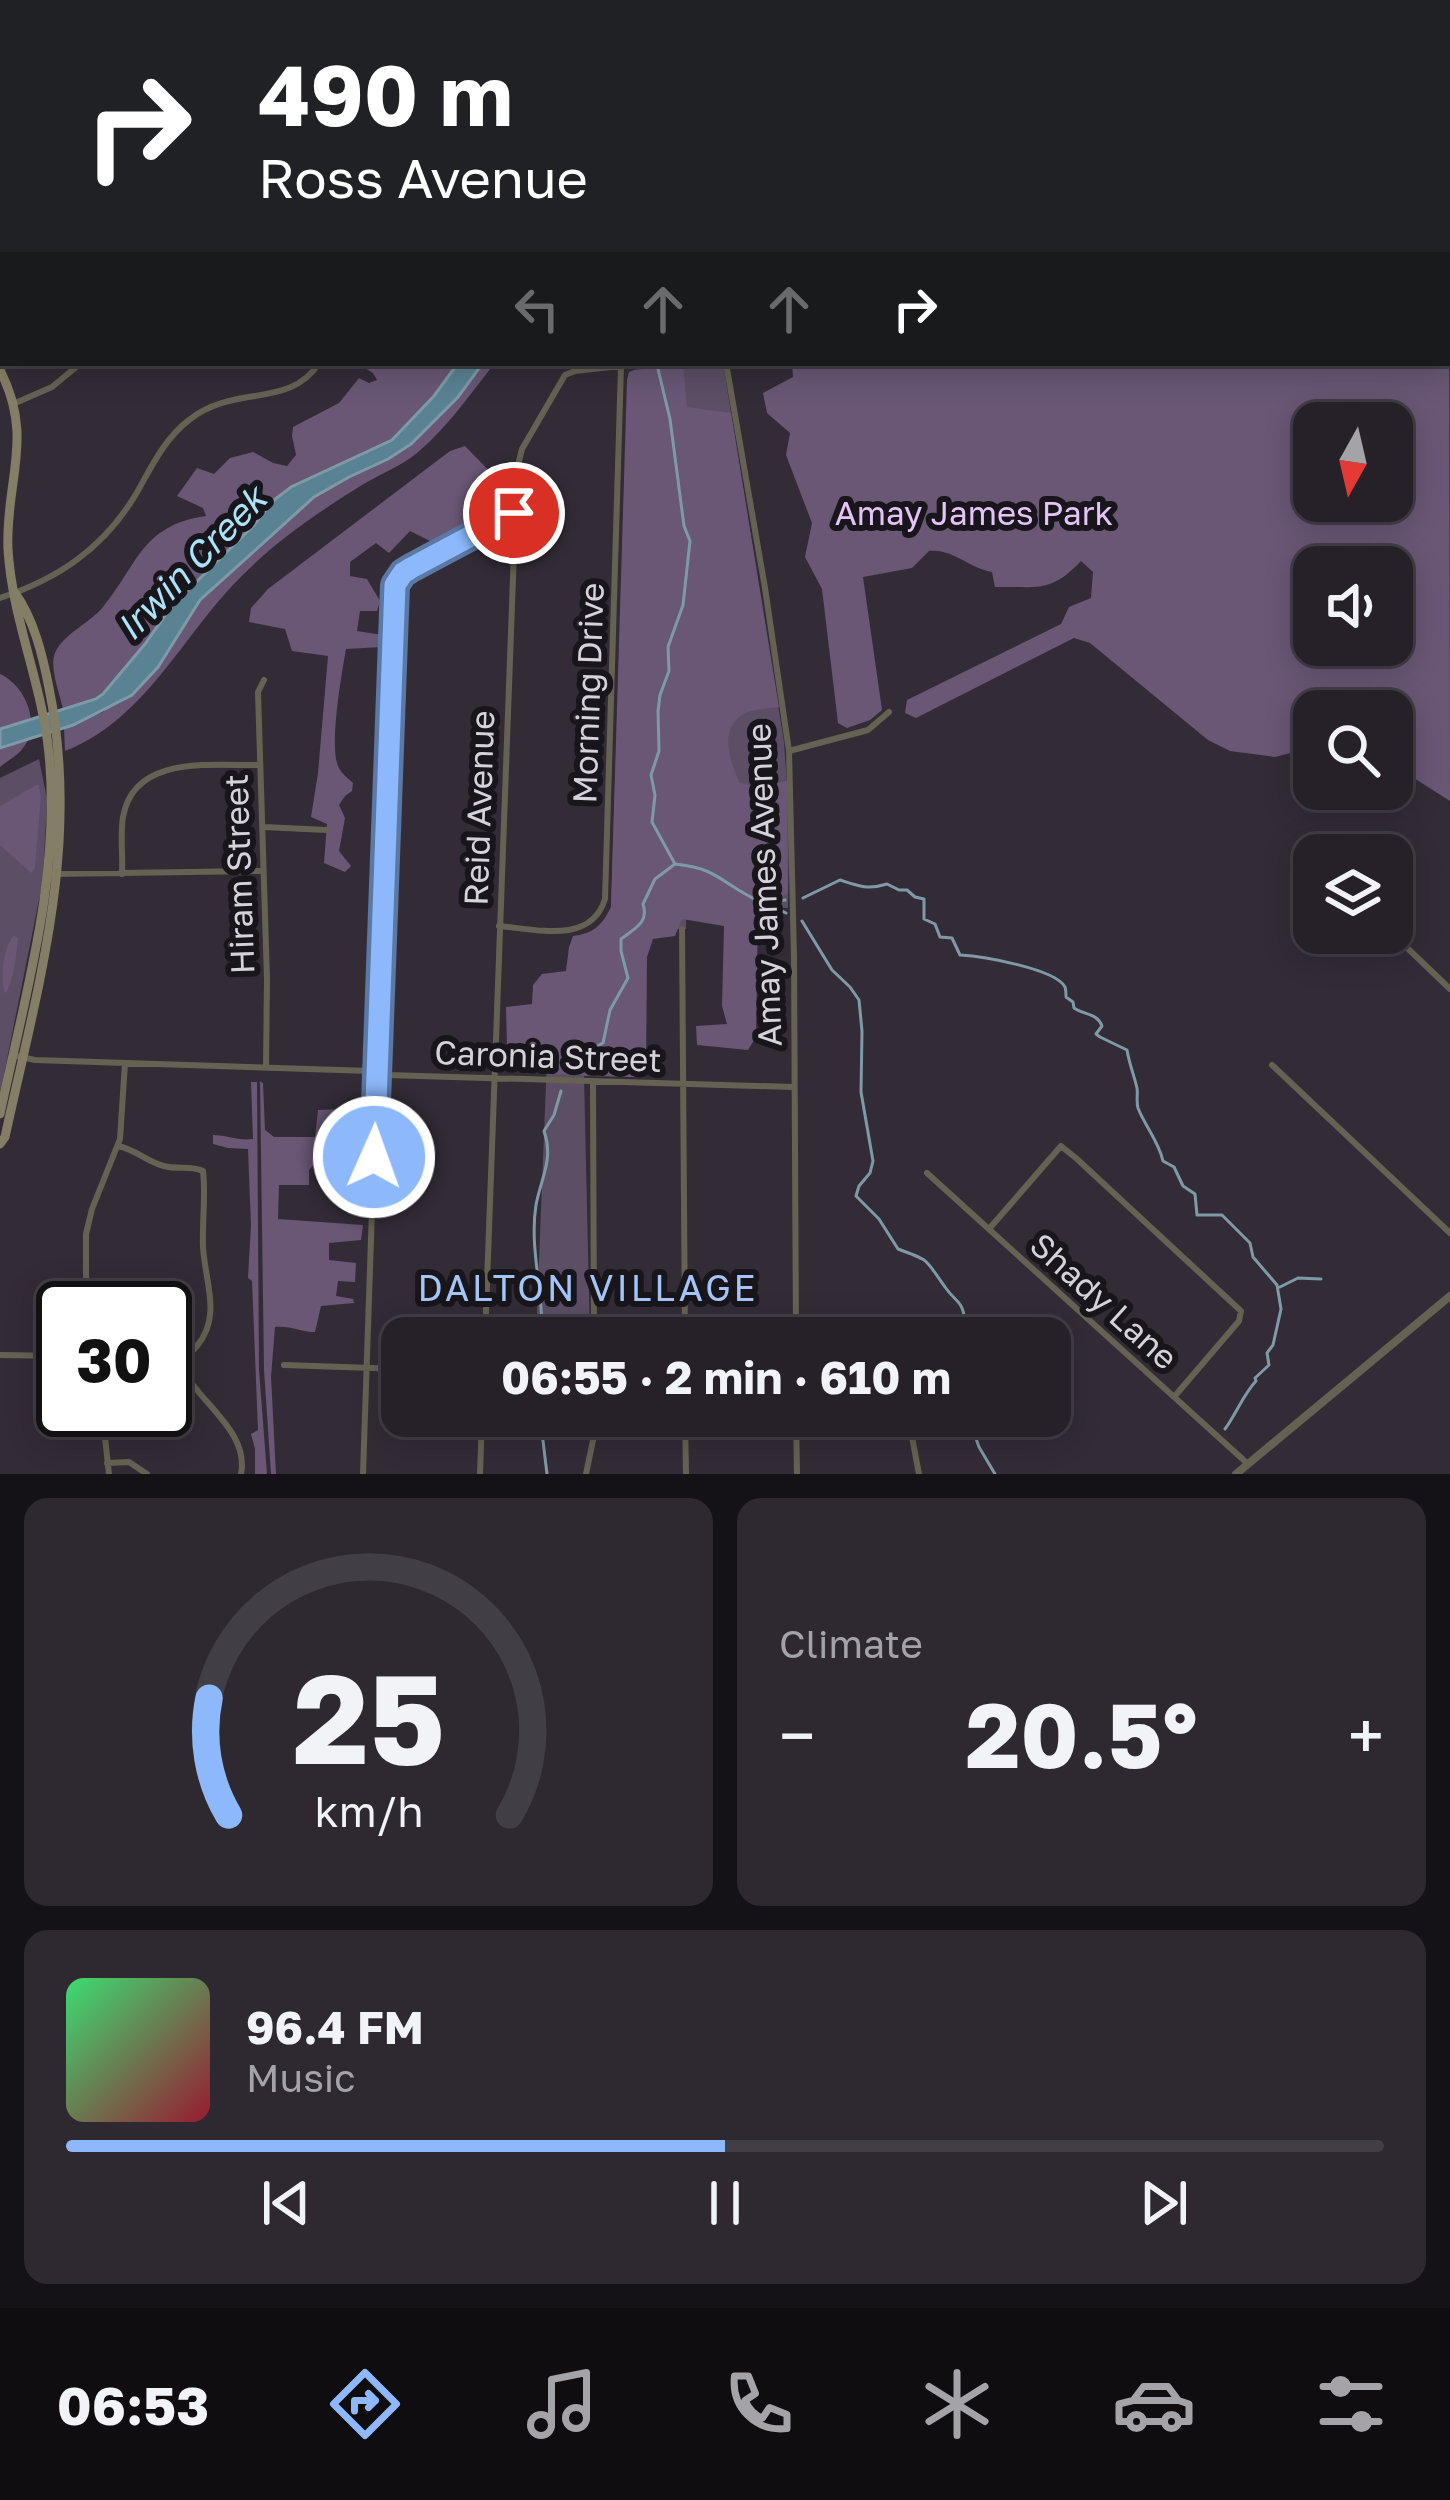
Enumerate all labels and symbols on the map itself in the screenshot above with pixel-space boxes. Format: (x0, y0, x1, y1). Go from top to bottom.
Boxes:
north arrow (1293, 402, 1413, 522)
pin (463, 462, 565, 564)
water label: Irwin Creek (107, 474, 277, 648)
park label: Amay James Park (835, 493, 1113, 532)
street label: Morning Drive (564, 582, 611, 804)
street label: Reid Avenue (456, 710, 501, 906)
street label: Amay James Avenue (738, 723, 789, 1047)
street label: Hiram Street (216, 773, 261, 975)
street label: Caronia Street (434, 1032, 662, 1079)
position arrow (311, 1094, 437, 1220)
street label: Shady Lane (1023, 1224, 1186, 1377)
district label: DALTON VILLAGE (417, 1266, 759, 1309)
speed limit sign: 30 (36, 1281, 192, 1437)

